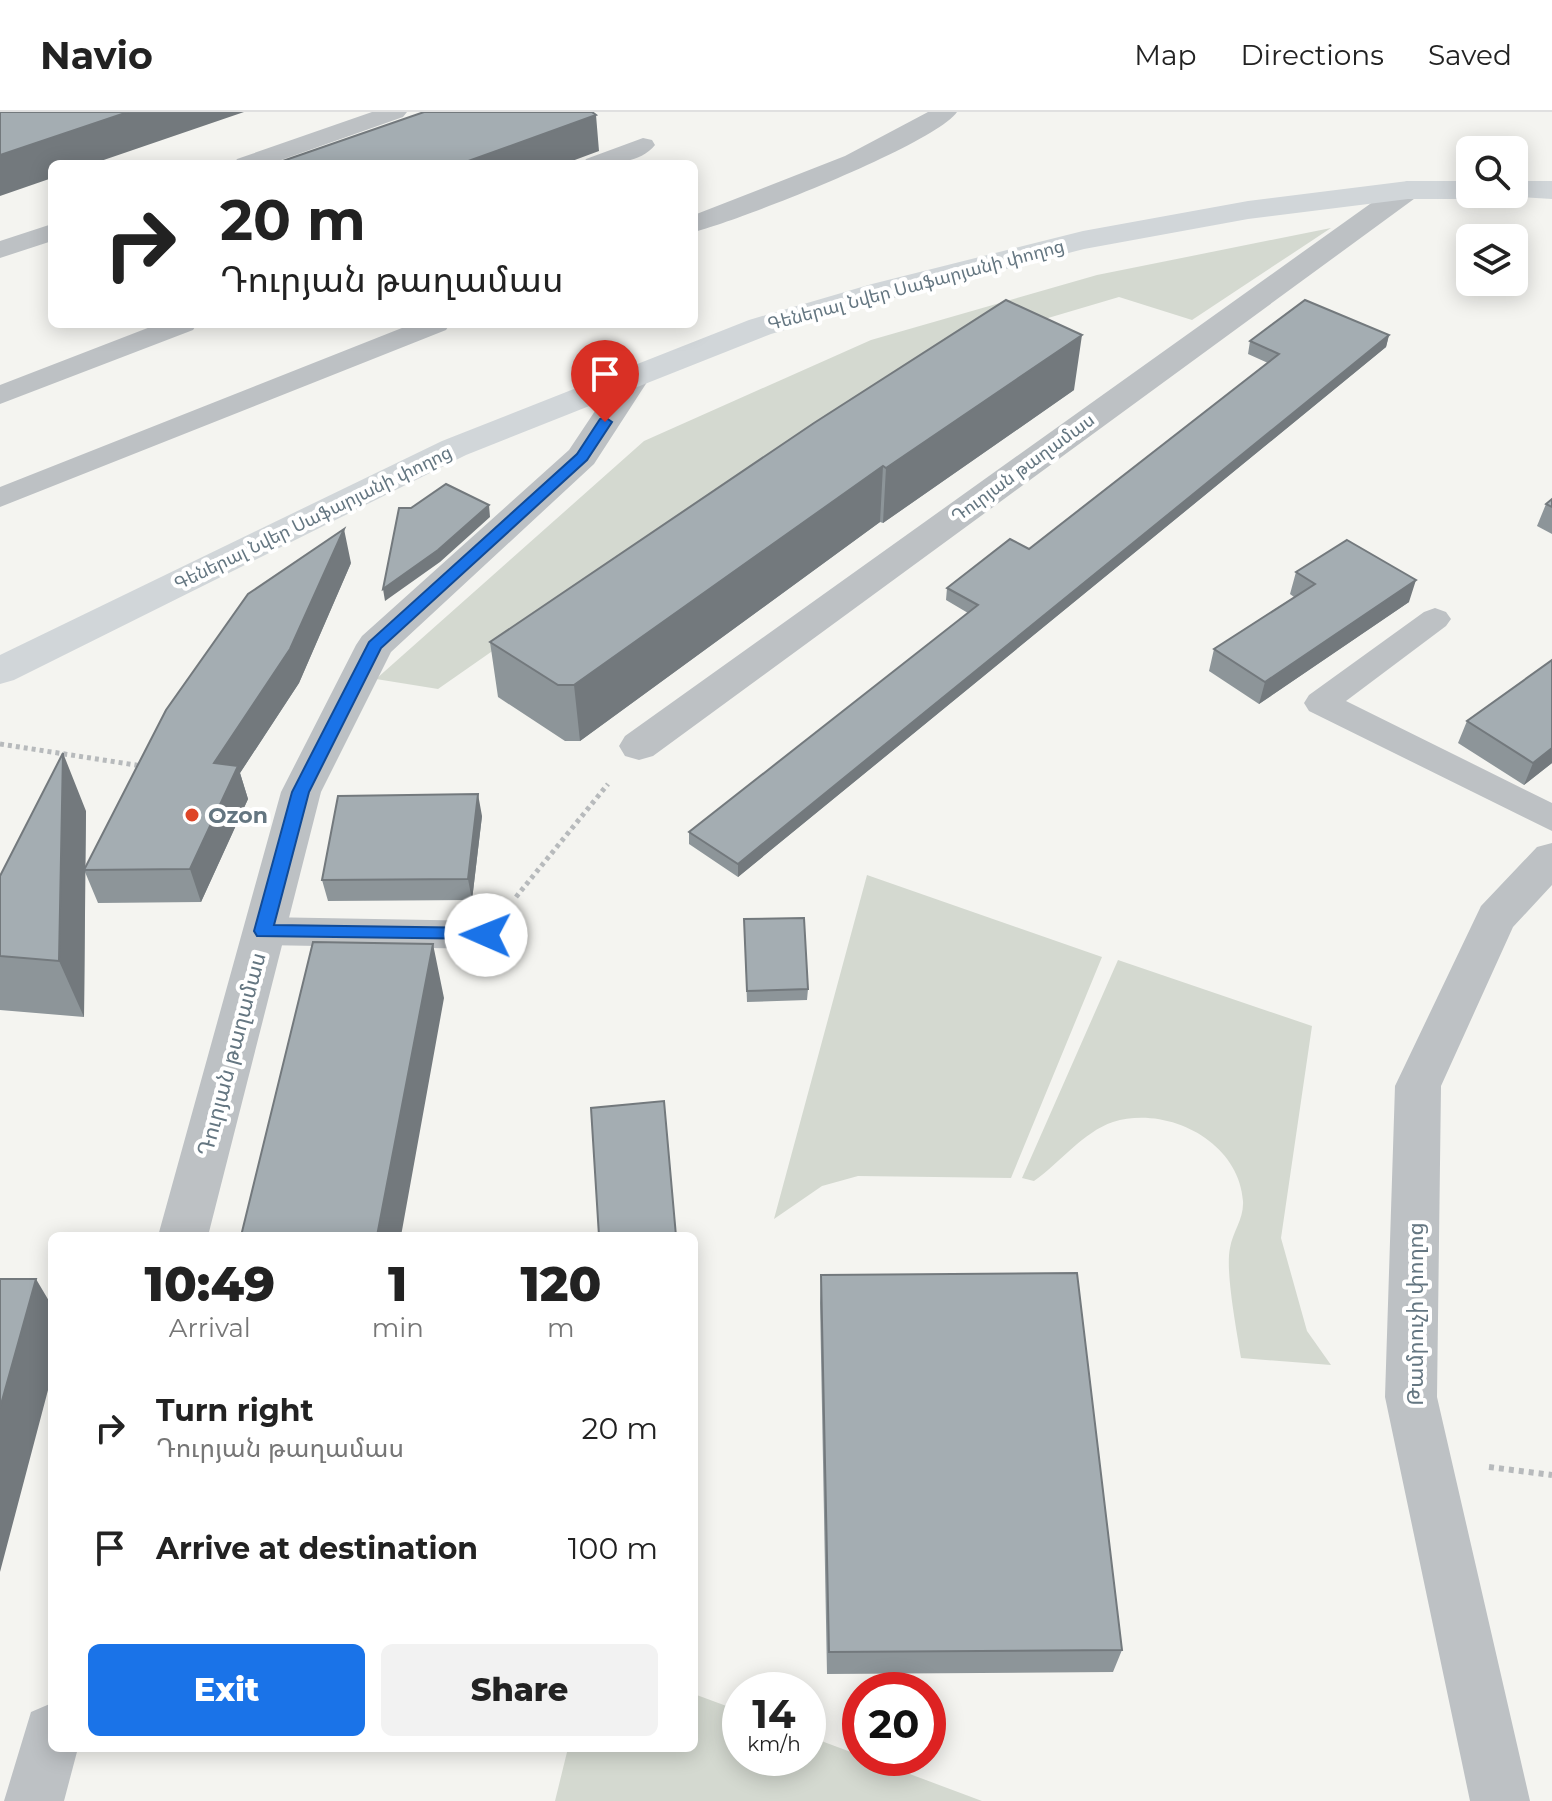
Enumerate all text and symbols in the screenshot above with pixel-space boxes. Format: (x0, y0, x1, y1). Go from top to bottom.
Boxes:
text: Navio (40, 32, 153, 79)
text: Map (1134, 38, 1196, 72)
text: Directions (1240, 38, 1384, 72)
text: Saved (1428, 38, 1512, 72)
map controls (1456, 136, 1528, 296)
button: search (1456, 136, 1528, 208)
text: 20 m (220, 186, 366, 254)
icon: right (88, 192, 192, 296)
button: layers (1456, 224, 1528, 296)
street label: Գեներալ Նվեր Սաֆարյանի փողոց (765, 235, 1067, 335)
text: Դուրյան թաղամաս (220, 257, 563, 301)
pin (571, 340, 639, 422)
icon: arrive (583, 352, 627, 396)
street label: Դուրյան թաղամաս (947, 409, 1099, 527)
street label: Գեներալ Նվեր Սաֆարյանի փողոց (171, 441, 455, 595)
place label: Ozon (208, 802, 268, 829)
marker: Ozon (183, 806, 201, 824)
position arrow (444, 893, 528, 977)
street label: Դուրյան թաղամաս (191, 949, 272, 1159)
street label: Թամրուչի փողոց (1402, 1222, 1429, 1406)
text: 10:49 (145, 1255, 275, 1313)
text: 1 (388, 1255, 407, 1313)
text: 120 (520, 1255, 601, 1313)
text: Arrival (169, 1312, 251, 1344)
text: min (372, 1312, 424, 1344)
text: m (547, 1312, 575, 1344)
text: Turn right (156, 1392, 313, 1429)
icon: right (88, 1406, 132, 1450)
text: 20 m (581, 1410, 658, 1447)
text: Դուրյան թաղամաս (156, 1432, 404, 1464)
icon: arrive (88, 1526, 132, 1570)
text: Arrive at destination (156, 1530, 478, 1567)
text: 100 m (568, 1530, 658, 1567)
button: Exit (88, 1644, 365, 1736)
button: Share (381, 1644, 658, 1736)
speed limit sign: 20 (842, 1672, 946, 1776)
text: 14 (752, 1689, 796, 1738)
text: km/h (747, 1732, 801, 1756)

